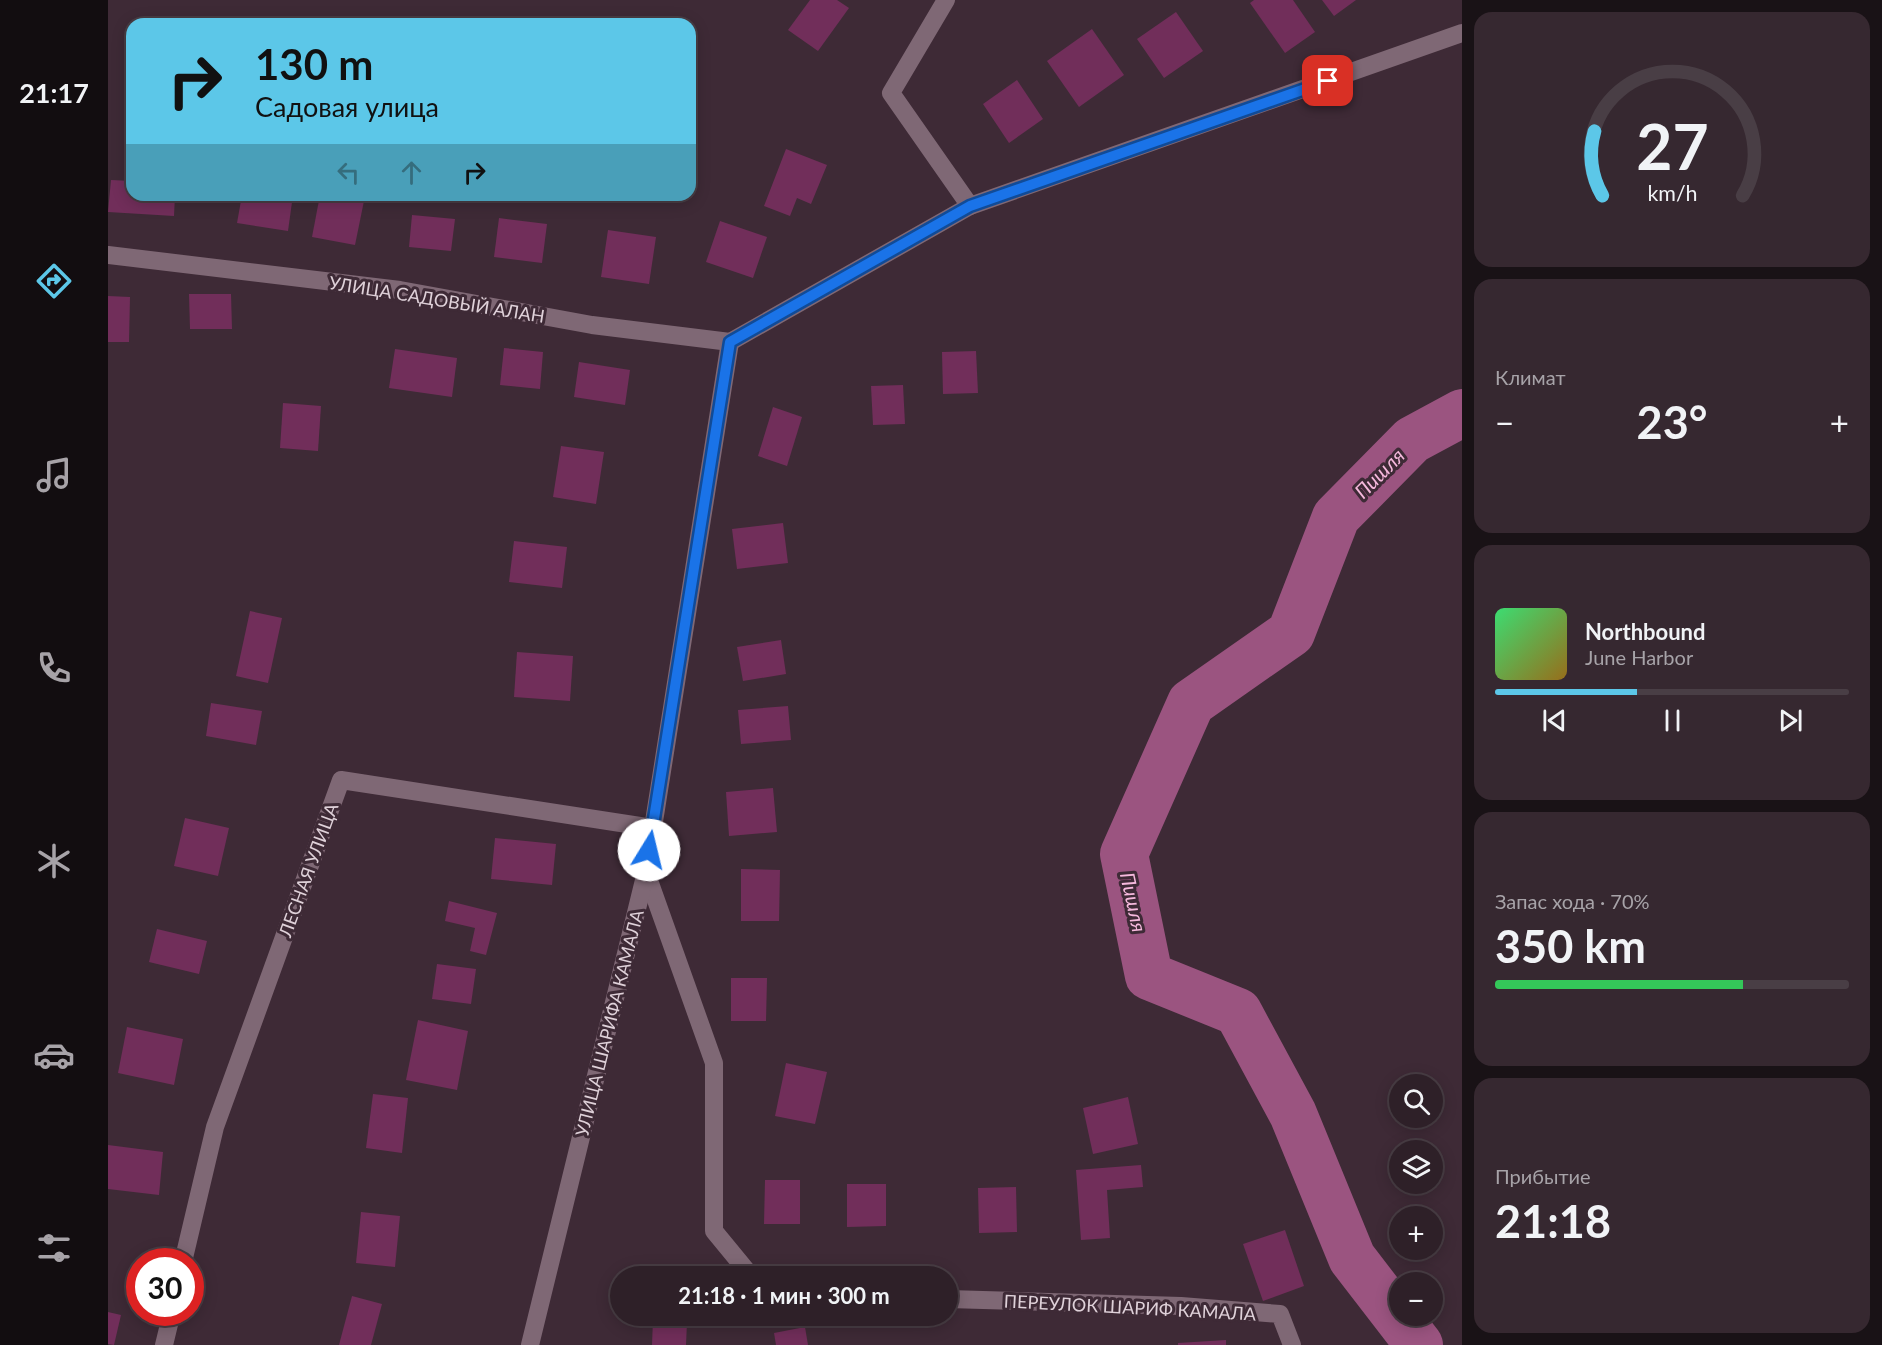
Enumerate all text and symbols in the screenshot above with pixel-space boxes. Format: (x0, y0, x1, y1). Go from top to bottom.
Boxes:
text: 130 m (255, 39, 373, 89)
icon: right (156, 42, 234, 120)
pin (1302, 55, 1353, 106)
icon: arrive (1311, 64, 1344, 97)
text: 21:17 (19, 76, 89, 109)
text: Садовая улица (255, 90, 439, 123)
text: 27 (1636, 108, 1708, 183)
icon: left (332, 156, 365, 189)
icon: ahead (395, 156, 428, 189)
icon: right (458, 156, 491, 189)
text: km/h (1647, 181, 1697, 207)
icon: directions (33, 260, 75, 302)
street label: УЛИЦА САДОВЫЙ АЛАН (328, 271, 546, 327)
text: Климат (1495, 365, 1566, 389)
text: 23° (1637, 395, 1707, 449)
text: − (1495, 402, 1514, 442)
text: + (1830, 402, 1849, 442)
water label: Пишля (1349, 443, 1409, 503)
icon: music (33, 454, 75, 496)
text: Northbound (1585, 618, 1705, 645)
text: June Harbor (1585, 645, 1693, 669)
icon: phone (33, 647, 75, 689)
icon: previous (1538, 704, 1571, 737)
icon: pause (1656, 704, 1689, 737)
icon: next (1774, 704, 1807, 737)
street label: ЛЕСНАЯ УЛИЦА (273, 799, 343, 941)
position arrow (617, 818, 681, 882)
icon: climate (33, 840, 75, 882)
water label: Пишля (1116, 870, 1152, 934)
text: Запас хода · 70% (1495, 889, 1650, 913)
street label: УЛИЦА ШАРИФА КАМАЛА (570, 907, 648, 1139)
text: 350 km (1495, 919, 1646, 973)
icon: car (33, 1034, 75, 1076)
map controls (1389, 1074, 1443, 1326)
button: search (1389, 1074, 1443, 1128)
button: layers (1389, 1140, 1443, 1194)
text: Прибытие (1495, 1164, 1591, 1188)
text: 21:18 (1495, 1194, 1611, 1248)
button: + (1389, 1206, 1443, 1260)
icon: filters (33, 1227, 75, 1269)
speed limit sign: 30 (126, 1248, 204, 1326)
button: − (1389, 1272, 1443, 1326)
text: 21:18 · 1 мин · 300 m (678, 1282, 890, 1309)
street label: ПЕРЕУЛОК ШАРИФ КАМАЛА (1003, 1289, 1257, 1325)

